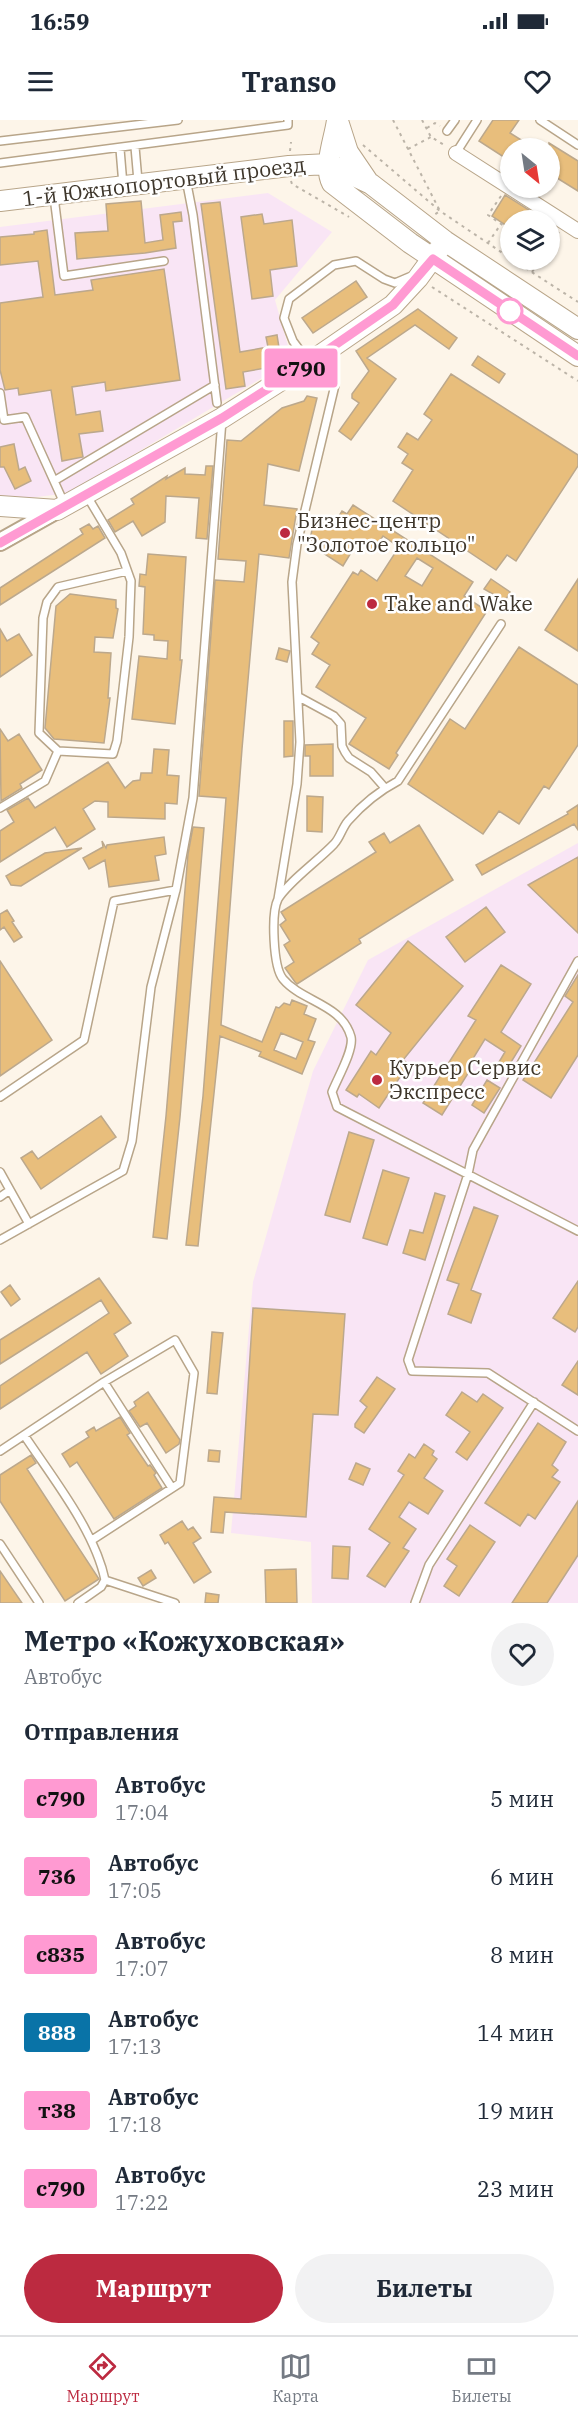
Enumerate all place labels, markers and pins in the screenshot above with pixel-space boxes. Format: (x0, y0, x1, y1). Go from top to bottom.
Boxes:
unlabelled marker (497, 298, 523, 324)
place label: Бизнес-центр "Золотое кольцо" (297, 506, 475, 558)
marker: Бизнес-центр "Золотое кольцо" (278, 526, 292, 540)
place label: Take and Wake (384, 589, 533, 617)
marker: Take and Wake (365, 597, 379, 611)
place label: Курьер Сервис Экспресс (389, 1053, 541, 1105)
marker: Курьер Сервис Экспресс (370, 1073, 384, 1087)

